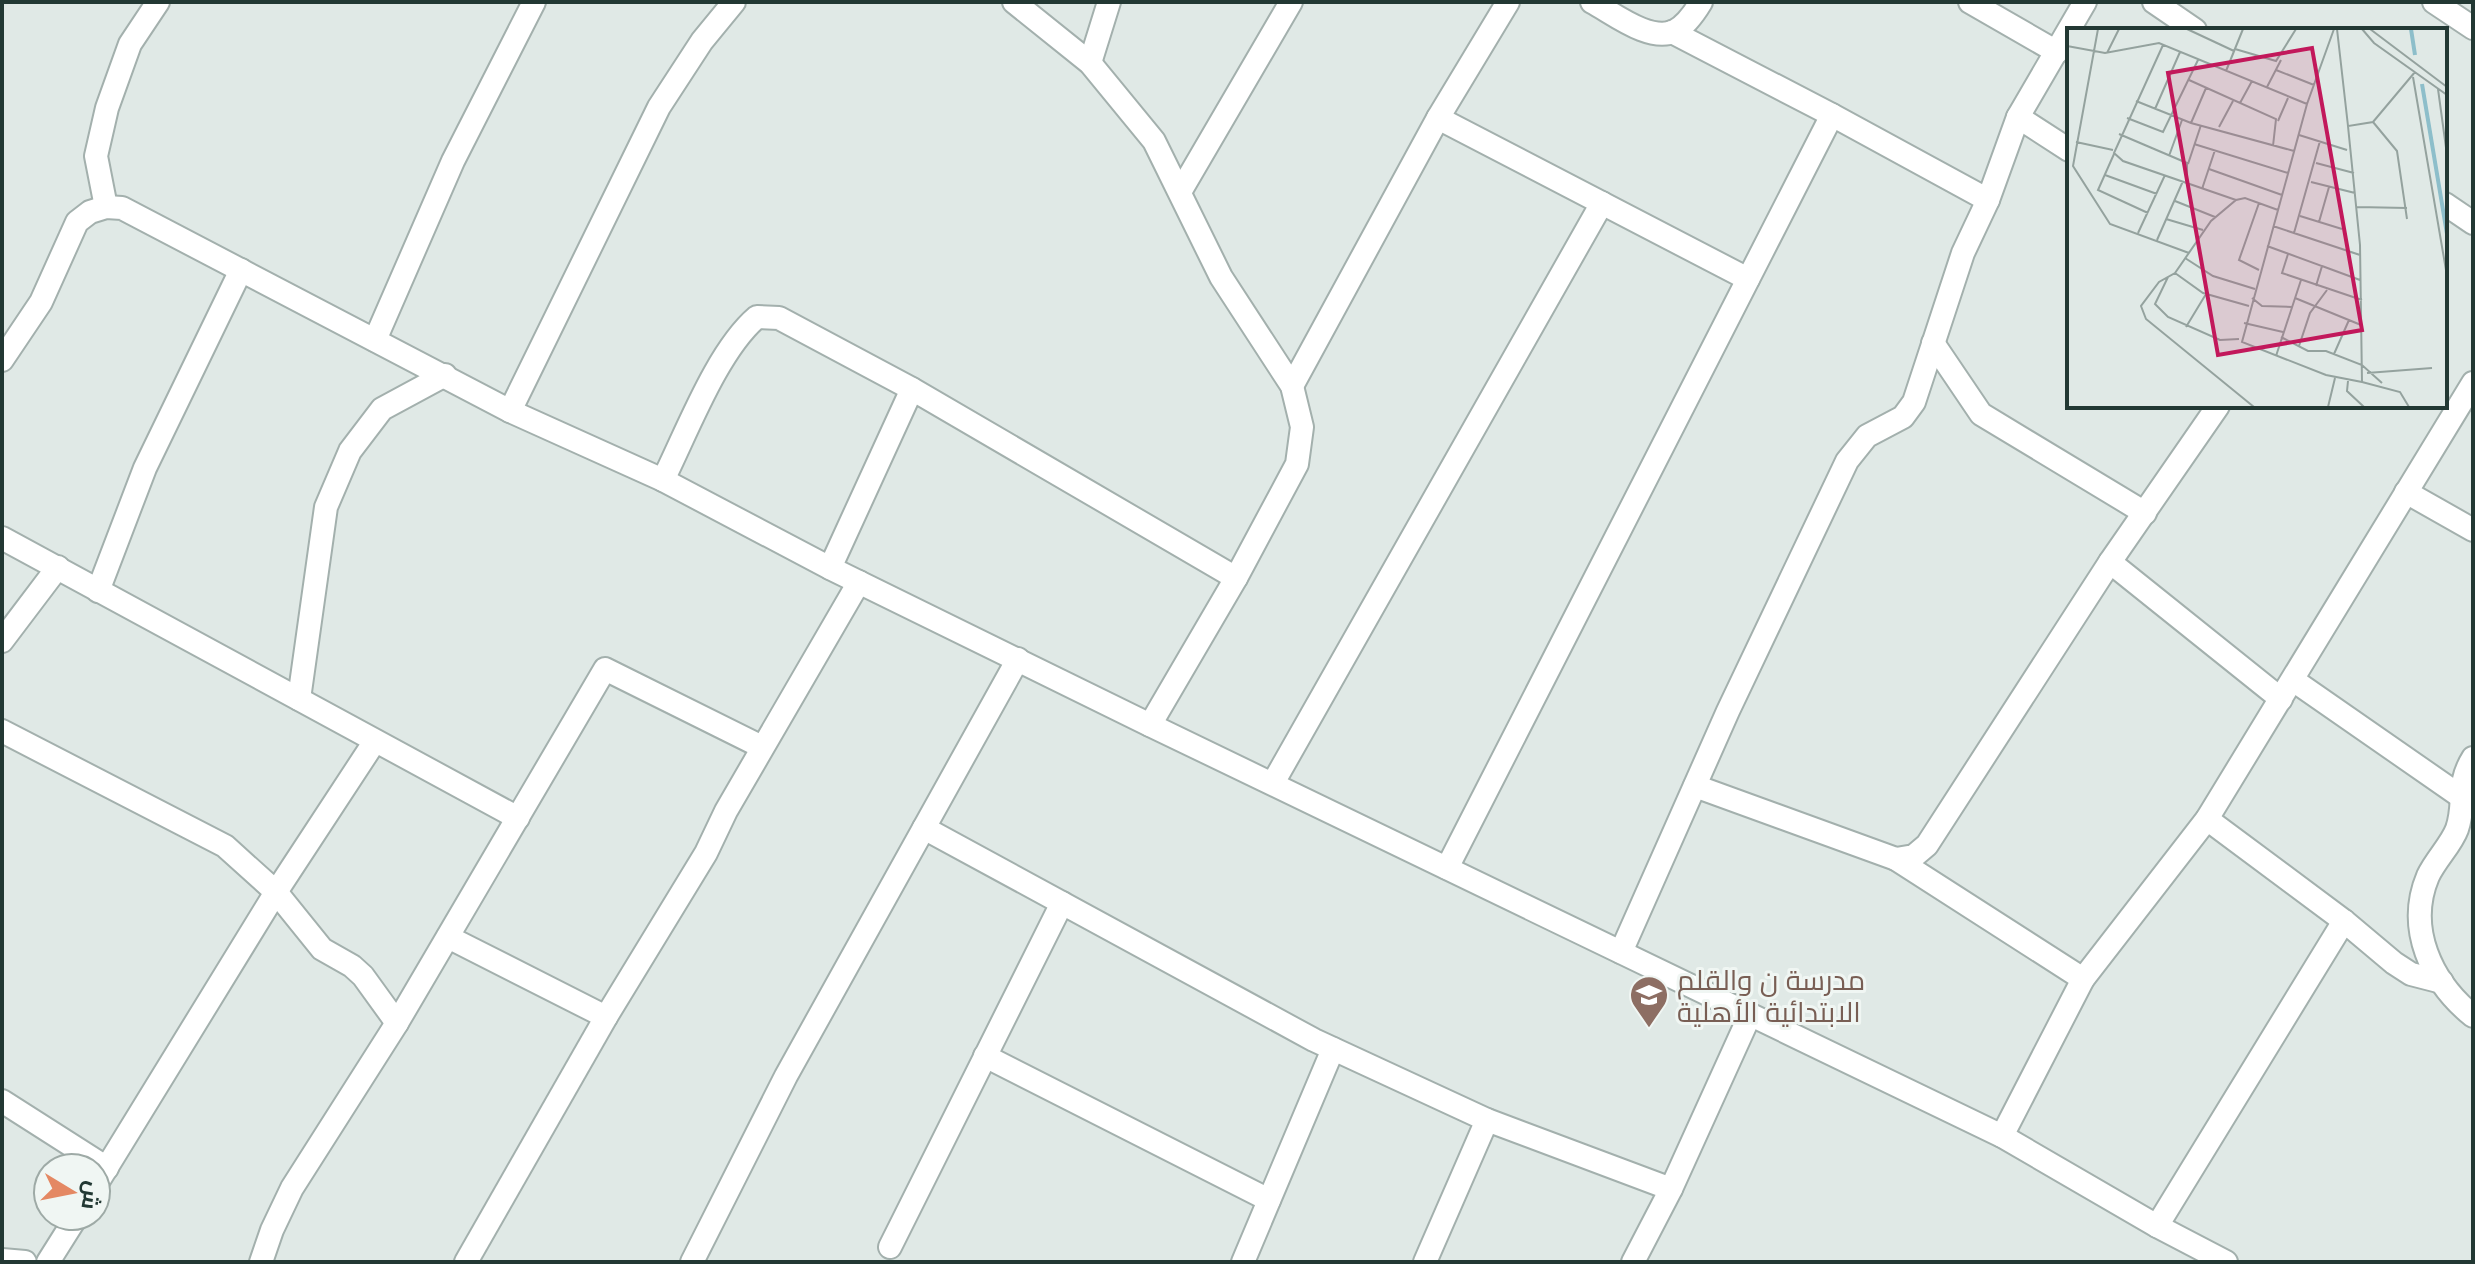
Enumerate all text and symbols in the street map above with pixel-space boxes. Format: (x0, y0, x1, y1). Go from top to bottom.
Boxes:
inset map (2067, 28, 2447, 408)
place label: مدرسة ن والقلم الابتدائية الأهلية (1677, 960, 1865, 1030)
school or university icon: مدرسة ن والقلم الابتدائية الأهلية (1628, 974, 1670, 1029)
north arrow (32, 1152, 112, 1232)
text: ش (75, 1179, 110, 1212)

